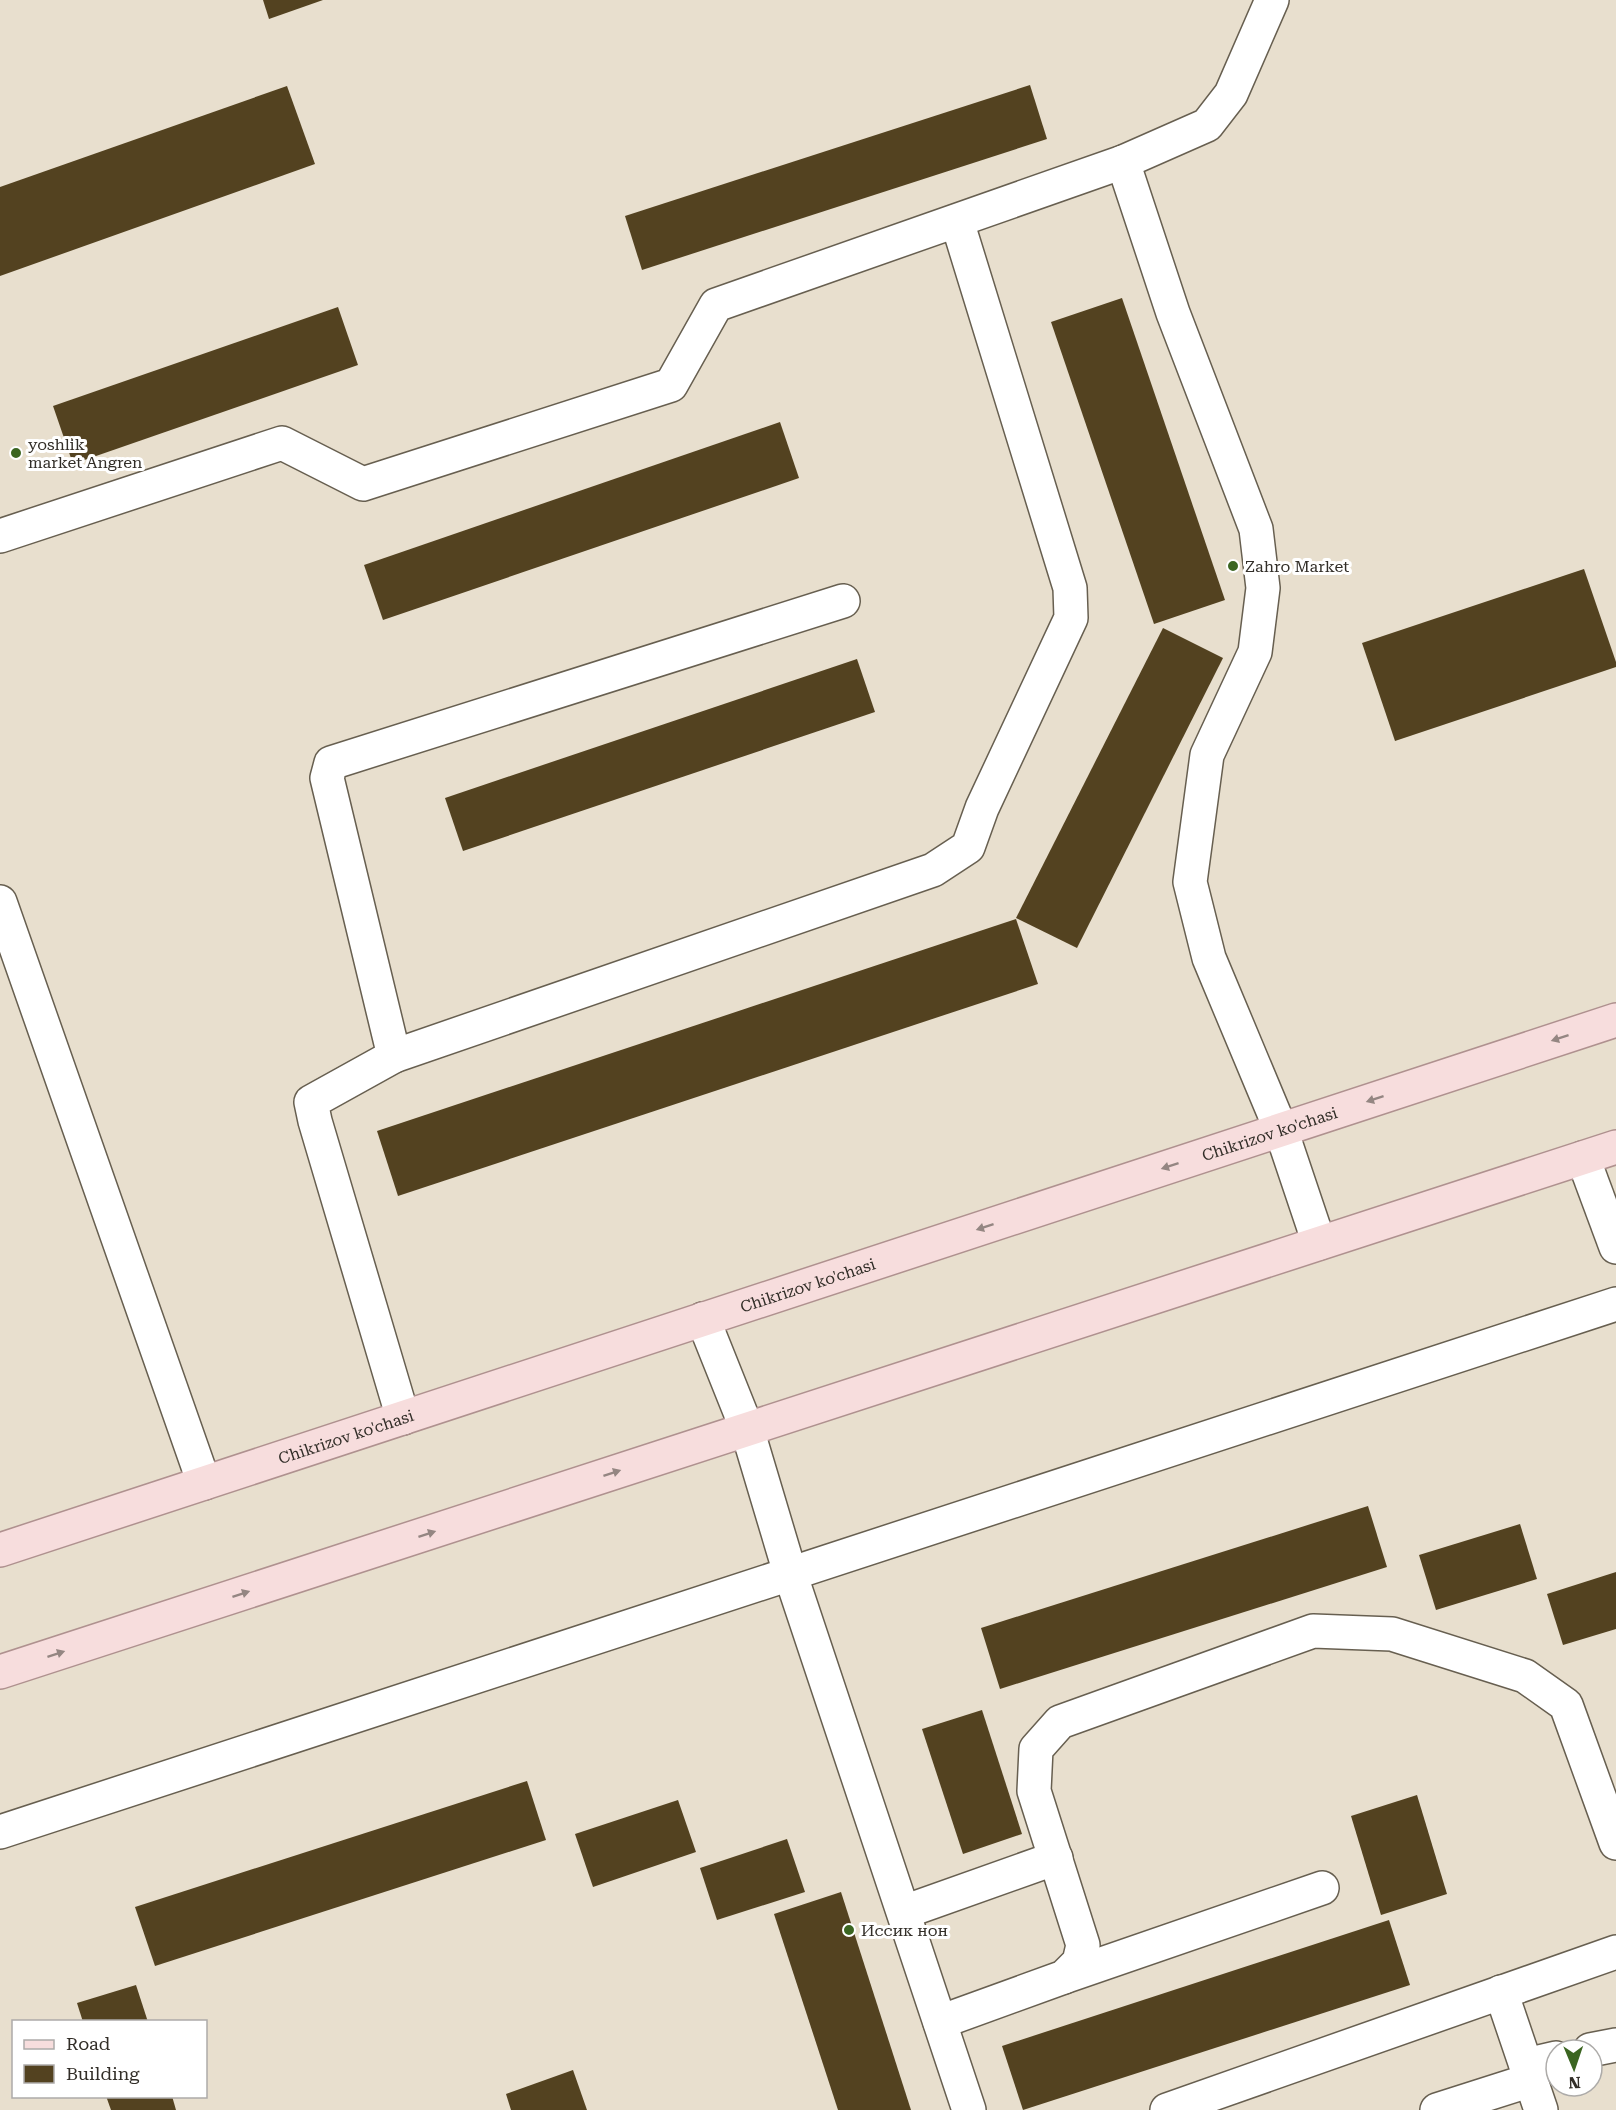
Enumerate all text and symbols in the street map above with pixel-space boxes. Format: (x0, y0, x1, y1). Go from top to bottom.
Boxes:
place label: yoshlik market Angren (28, 435, 142, 472)
marker: yoshlik market Angren (9, 446, 23, 460)
place label: Zahro Market (1245, 557, 1349, 576)
marker: Zahro Market (1226, 559, 1240, 573)
one-way arrow (1551, 1034, 1569, 1043)
one-way arrow (1366, 1094, 1384, 1104)
street label: Chikrizov ko'chasi (1200, 1103, 1340, 1165)
one-way arrow (1161, 1162, 1179, 1171)
one-way arrow (976, 1222, 994, 1232)
street label: Chikrizov ko'chasi (738, 1255, 878, 1317)
street label: Chikrizov ko'chasi (276, 1406, 416, 1468)
one-way arrow (603, 1468, 621, 1477)
one-way arrow (418, 1528, 436, 1538)
one-way arrow (232, 1589, 250, 1598)
one-way arrow (47, 1649, 65, 1658)
place label: Иссик нон (861, 1921, 948, 1940)
marker: Иссик нон (842, 1923, 856, 1937)
legend (12, 2020, 207, 2098)
text: Road (66, 2033, 111, 2054)
north arrow (1544, 2038, 1604, 2098)
text: Building (66, 2063, 140, 2084)
text: N (1568, 2073, 1581, 2092)

